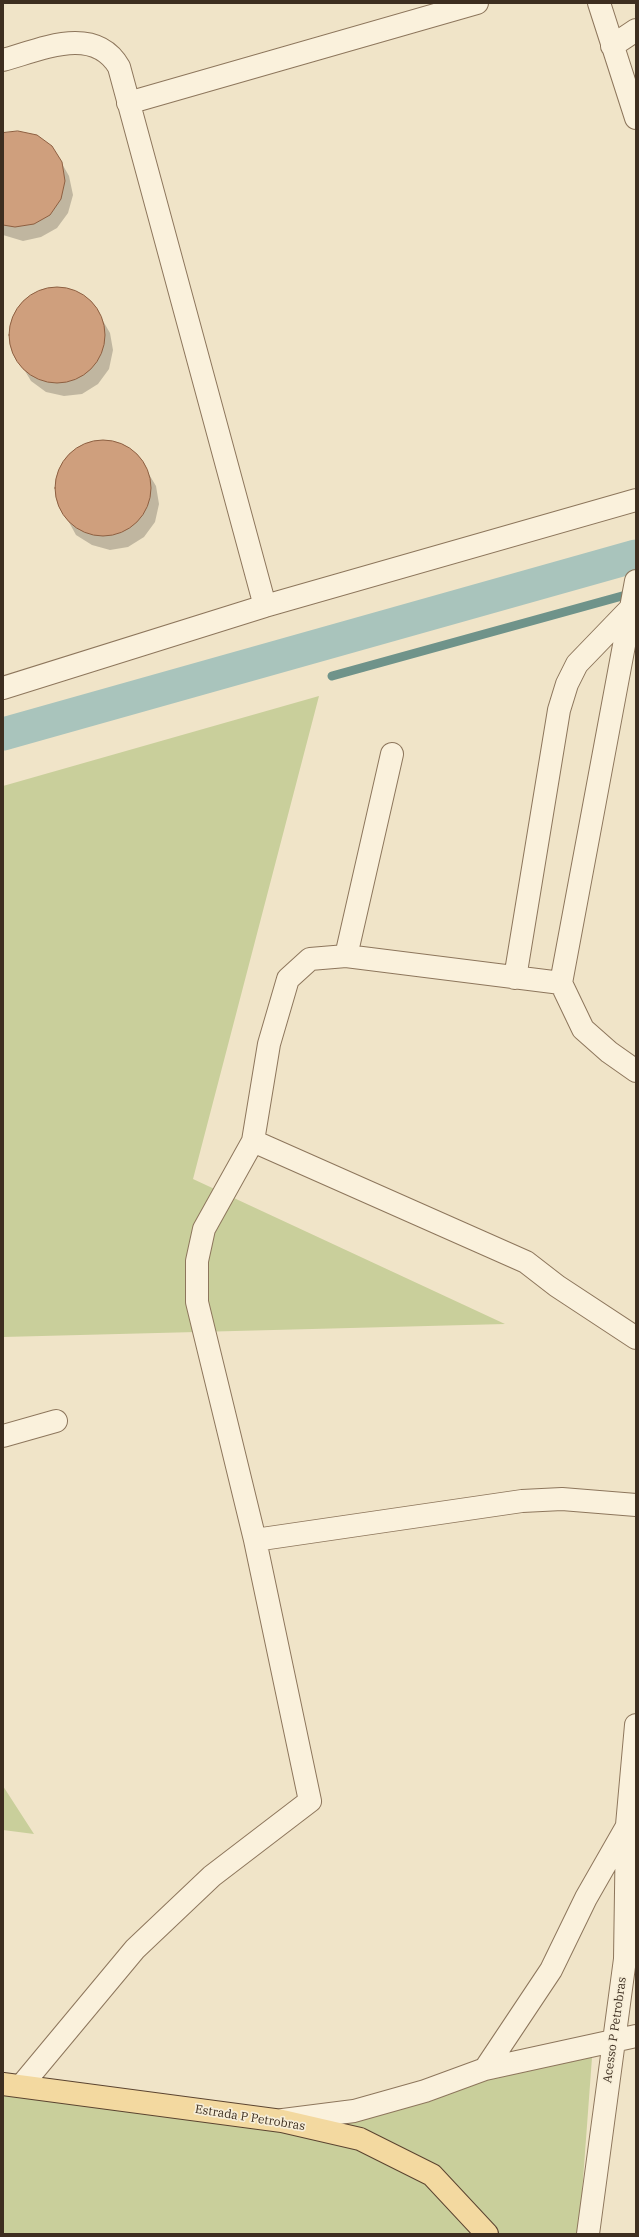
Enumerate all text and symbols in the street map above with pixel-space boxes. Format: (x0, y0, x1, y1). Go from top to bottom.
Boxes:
street label: Acesso P Petrobras (600, 1976, 630, 2084)
street label: Estrada P Petrobras (194, 2102, 306, 2134)

